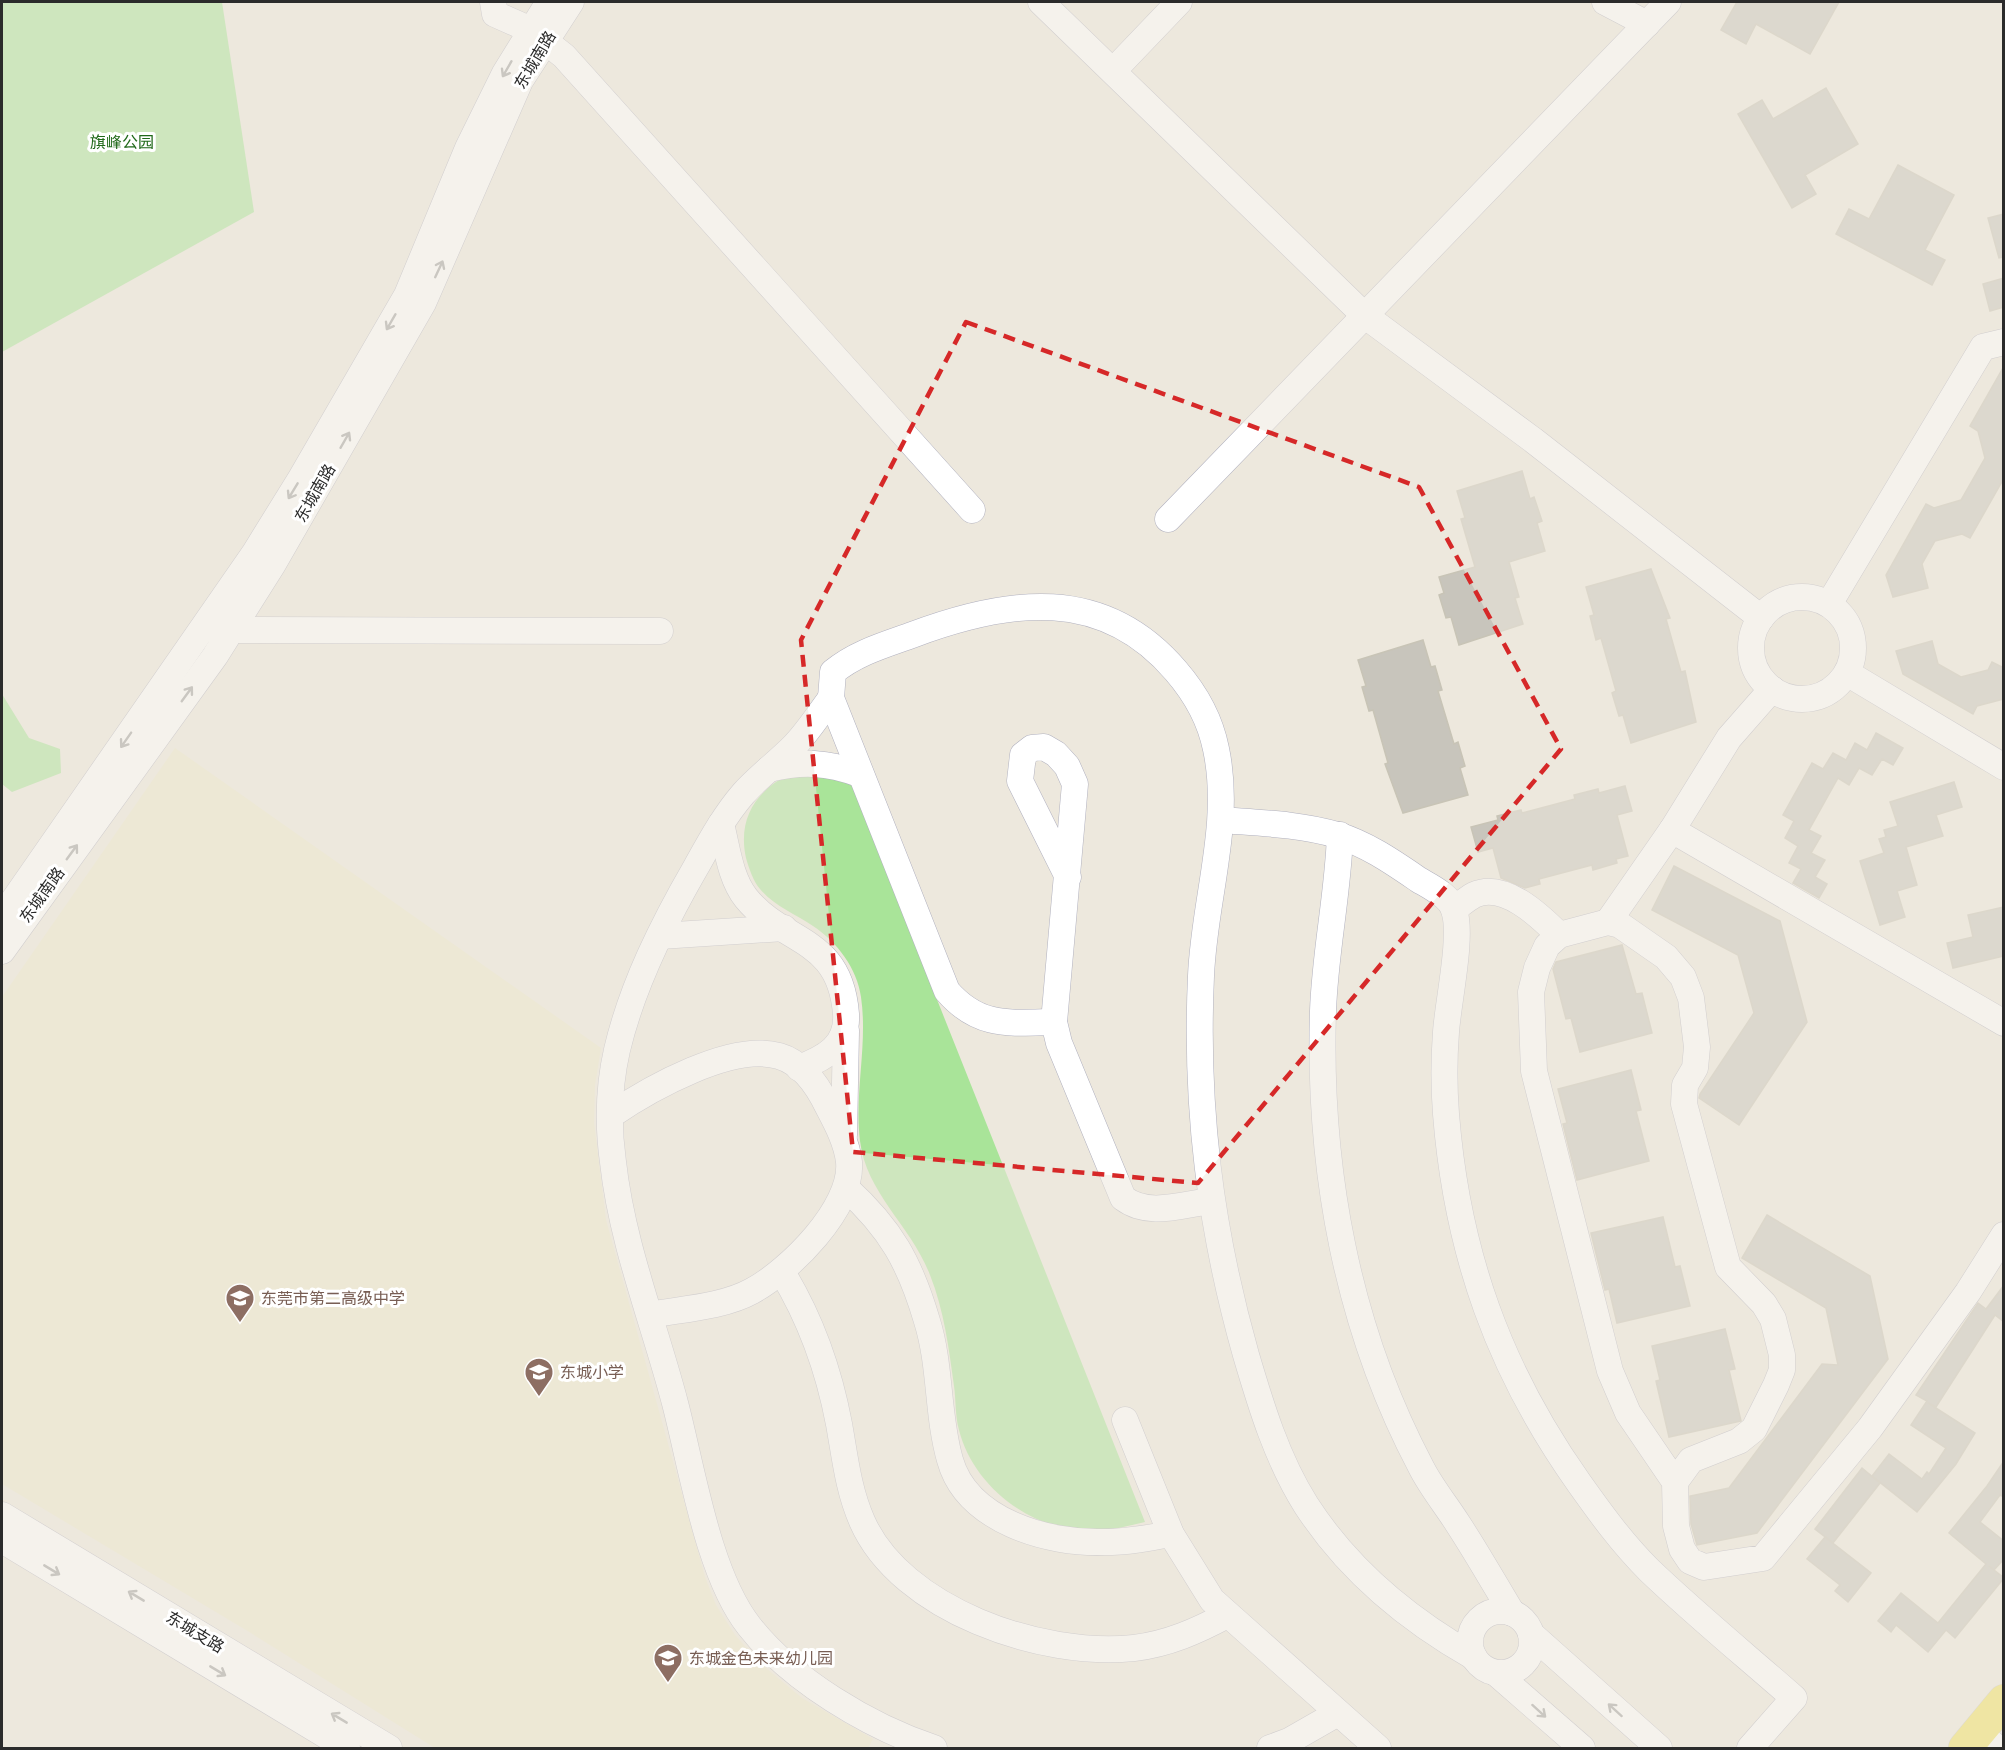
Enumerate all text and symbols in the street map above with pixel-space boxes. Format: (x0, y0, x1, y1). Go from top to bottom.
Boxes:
street label: 东城南路 (511, 28, 559, 92)
one-way arrow (501, 60, 513, 77)
park label: 旗峰公园 (90, 134, 154, 151)
one-way arrow (434, 260, 445, 278)
one-way arrow (385, 313, 397, 330)
one-way arrow (340, 432, 352, 449)
street label: 东城南路 (292, 461, 338, 525)
one-way arrow (287, 482, 299, 499)
one-way arrow (181, 687, 193, 703)
one-way arrow (120, 731, 132, 747)
one-way arrow (66, 844, 79, 860)
street label: 东城南路 (16, 864, 68, 926)
school or university icon: 东莞市第二高级中学 (224, 1282, 256, 1324)
place label: 东莞市第二高级中学 (261, 1289, 405, 1307)
school or university icon: 东城小学 (523, 1356, 555, 1398)
place label: 东城小学 (560, 1364, 624, 1381)
one-way arrow (43, 1564, 60, 1576)
one-way arrow (128, 1589, 145, 1601)
street label: 东城支路 (163, 1608, 227, 1656)
school or university icon: 东城金色未来幼儿园 (652, 1642, 684, 1684)
place label: 东城金色未来幼儿园 (689, 1650, 833, 1667)
one-way arrow (209, 1665, 226, 1677)
one-way arrow (1608, 1703, 1623, 1717)
one-way arrow (1531, 1704, 1546, 1718)
one-way arrow (331, 1712, 348, 1724)

